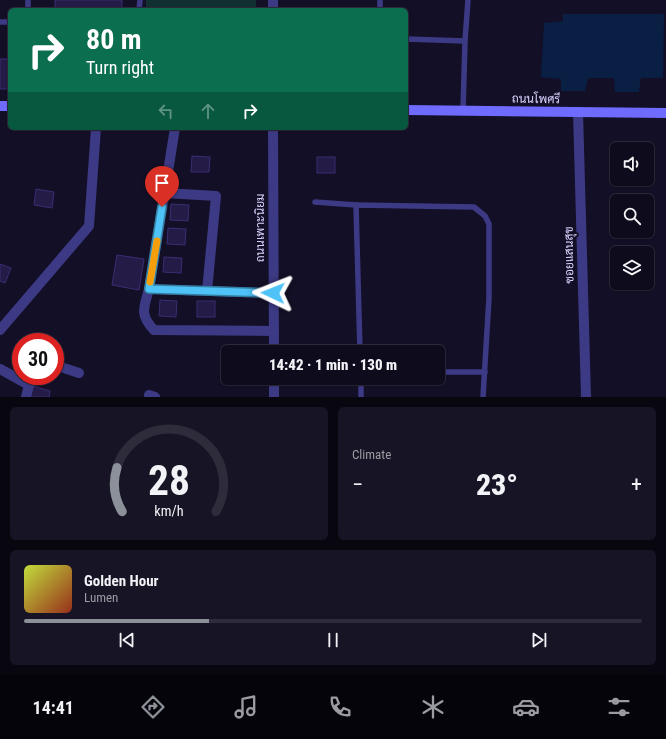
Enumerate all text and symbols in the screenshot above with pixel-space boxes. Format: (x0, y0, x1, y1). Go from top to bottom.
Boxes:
text: 80 m (86, 23, 142, 56)
icon: right (20, 24, 72, 76)
text: Turn right (86, 57, 154, 78)
street label: ถนนโพศรี (512, 91, 561, 106)
icon: left (155, 100, 177, 122)
icon: ahead (197, 100, 219, 122)
icon: right (239, 100, 261, 122)
map controls (610, 142, 654, 290)
button: sound (610, 142, 654, 186)
pin (145, 166, 179, 207)
icon: arrive (151, 172, 173, 194)
street label: ถนนเพาะนิยม (253, 194, 267, 262)
button: search (610, 194, 654, 238)
street label: ซอยแสนสุข (562, 226, 578, 284)
button: layers (610, 246, 654, 290)
position arrow (252, 272, 294, 314)
speed limit sign: 30 (12, 333, 64, 385)
text: 14:42 · 1 min · 130 m (269, 356, 397, 374)
text: Climate (352, 447, 391, 462)
text: 28 (148, 455, 190, 504)
text: 23° (476, 467, 518, 502)
text: − (352, 472, 363, 497)
text: + (631, 472, 642, 497)
text: km/h (154, 502, 184, 518)
text: Golden Hour (84, 572, 159, 590)
text: Lumen (84, 590, 118, 605)
icon: previous (116, 629, 138, 651)
icon: pause (322, 629, 344, 651)
icon: next (528, 629, 550, 651)
icon: directions (139, 693, 167, 721)
icon: music (232, 693, 260, 721)
icon: phone (326, 693, 354, 721)
icon: climate (419, 693, 447, 721)
icon: car (512, 693, 540, 721)
icon: filters (605, 693, 633, 721)
text: 14:41 (33, 697, 74, 718)

